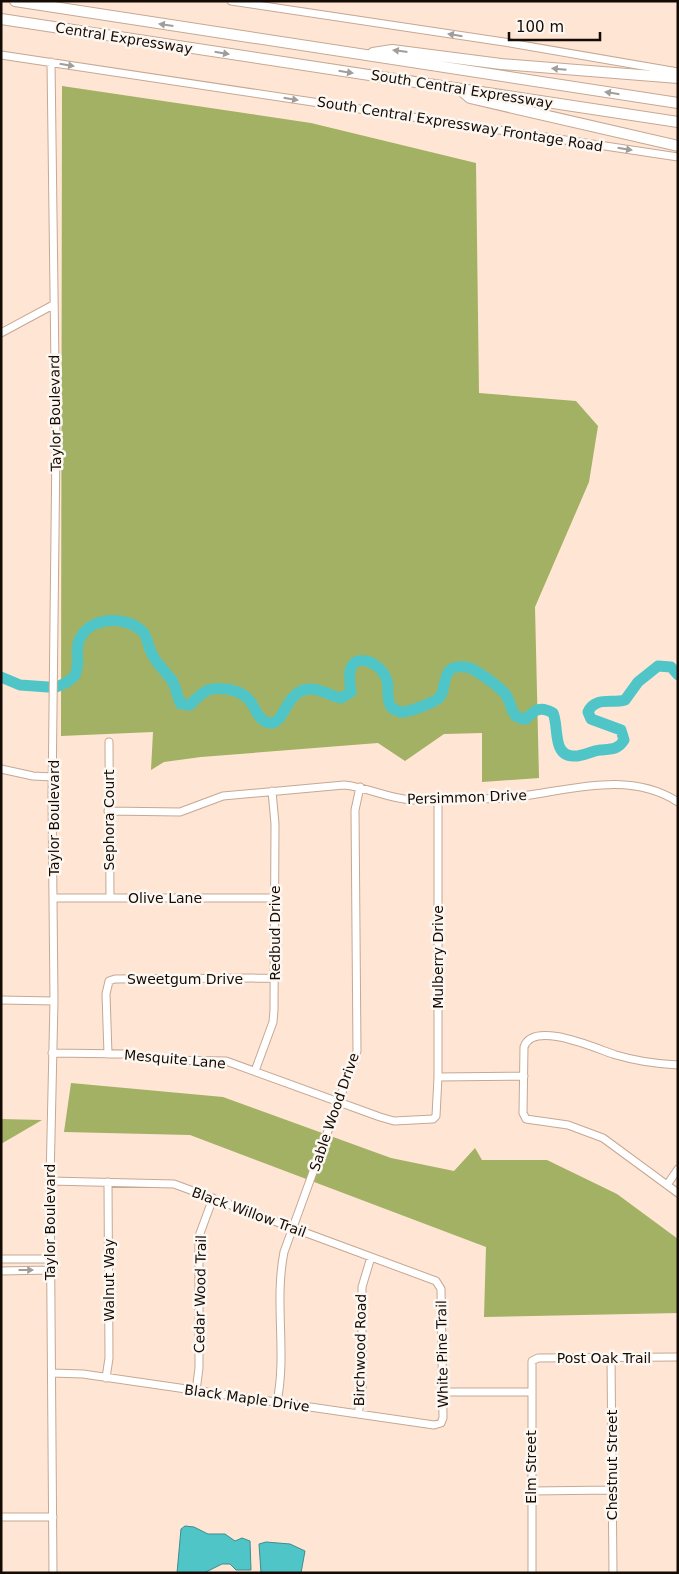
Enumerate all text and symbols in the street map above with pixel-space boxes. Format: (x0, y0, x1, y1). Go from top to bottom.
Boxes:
scale bar (509, 10, 600, 42)
text: 100 m (516, 18, 564, 36)
street label: Central Expressway (54, 19, 194, 57)
one-way arrow (158, 21, 174, 29)
one-way arrow (447, 31, 463, 39)
one-way arrow (392, 47, 408, 55)
one-way arrow (215, 49, 231, 57)
one-way arrow (59, 61, 75, 69)
one-way arrow (551, 64, 567, 72)
street label: South Central Expressway (370, 67, 554, 111)
one-way arrow (338, 68, 354, 76)
one-way arrow (604, 89, 620, 97)
street label: South Central Expressway Frontage Road (316, 93, 604, 155)
one-way arrow (283, 95, 299, 103)
one-way arrow (617, 145, 633, 153)
street label: Taylor Boulevard (46, 355, 64, 472)
street label: Taylor Boulevard (46, 760, 62, 877)
street label: Sephora Court (101, 769, 117, 871)
street label: Persimmon Drive (407, 787, 527, 807)
street label: Redbud Drive (267, 885, 283, 981)
street label: Olive Lane (128, 890, 202, 906)
street label: Mulberry Drive (430, 905, 446, 1009)
street label: Sweetgum Drive (127, 971, 243, 987)
street label: Mesquite Lane (123, 1047, 227, 1071)
street label: Sable Wood Drive (306, 1051, 362, 1173)
street label: Taylor Boulevard (42, 1164, 58, 1281)
street label: Black Willow Trail (190, 1184, 308, 1240)
street label: Cedar Wood Trail (191, 1235, 209, 1353)
street label: Walnut Way (101, 1239, 117, 1321)
one-way arrow (18, 1266, 34, 1274)
street label: Birchwood Road (351, 1294, 369, 1406)
street label: White Pine Trail (433, 1300, 451, 1408)
street label: Post Oak Trail (557, 1350, 651, 1366)
street label: Black Maple Drive (183, 1381, 311, 1415)
street label: Chestnut Street (604, 1409, 620, 1520)
street label: Elm Street (523, 1430, 539, 1504)

